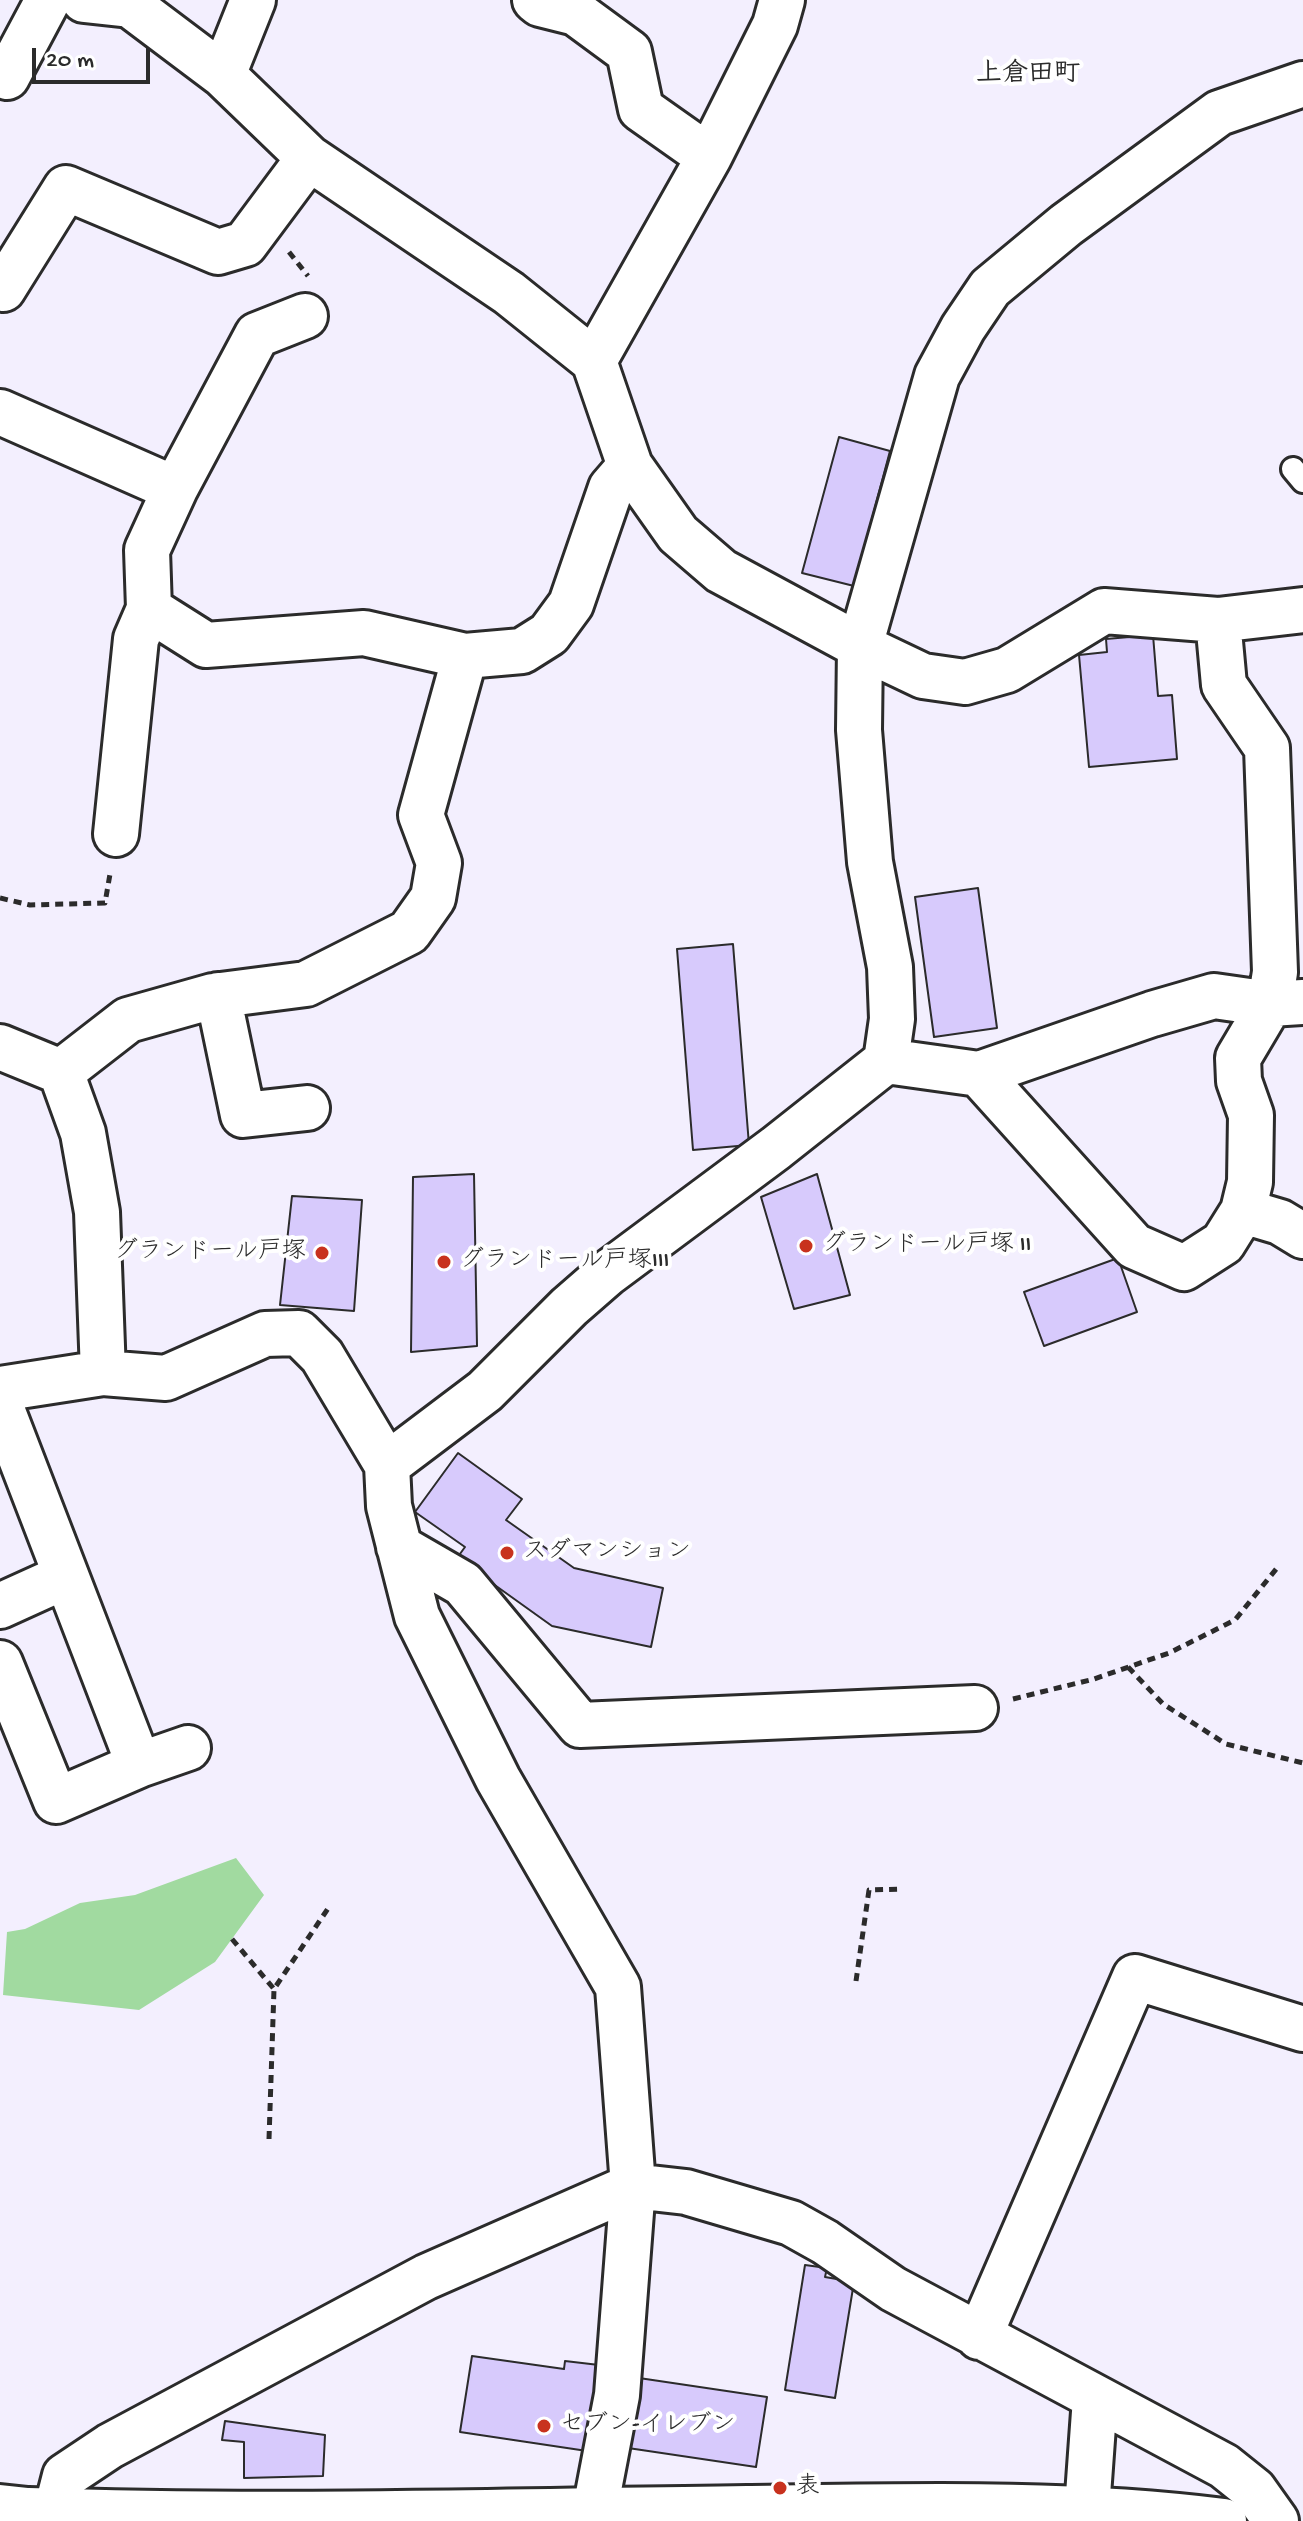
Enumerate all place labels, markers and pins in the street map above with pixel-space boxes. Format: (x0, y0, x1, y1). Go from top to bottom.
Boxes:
place label: グランドール戸塚 II (822, 1232, 1031, 1260)
marker: グランドール戸塚 II (797, 1237, 815, 1255)
place label: グランドール戸塚 (114, 1239, 306, 1267)
marker: グランドール戸塚 (313, 1244, 331, 1262)
place label: グランドール戸塚III (460, 1248, 669, 1276)
marker: グランドール戸塚III (435, 1253, 453, 1271)
place label: スダマンション (523, 1539, 691, 1567)
marker: スダマンション (498, 1544, 516, 1562)
place label: セブン-イレブン (560, 2412, 736, 2440)
marker: セブン-イレブン (535, 2417, 553, 2435)
place label: 表 (796, 2474, 820, 2502)
marker: 表 (771, 2479, 789, 2497)

